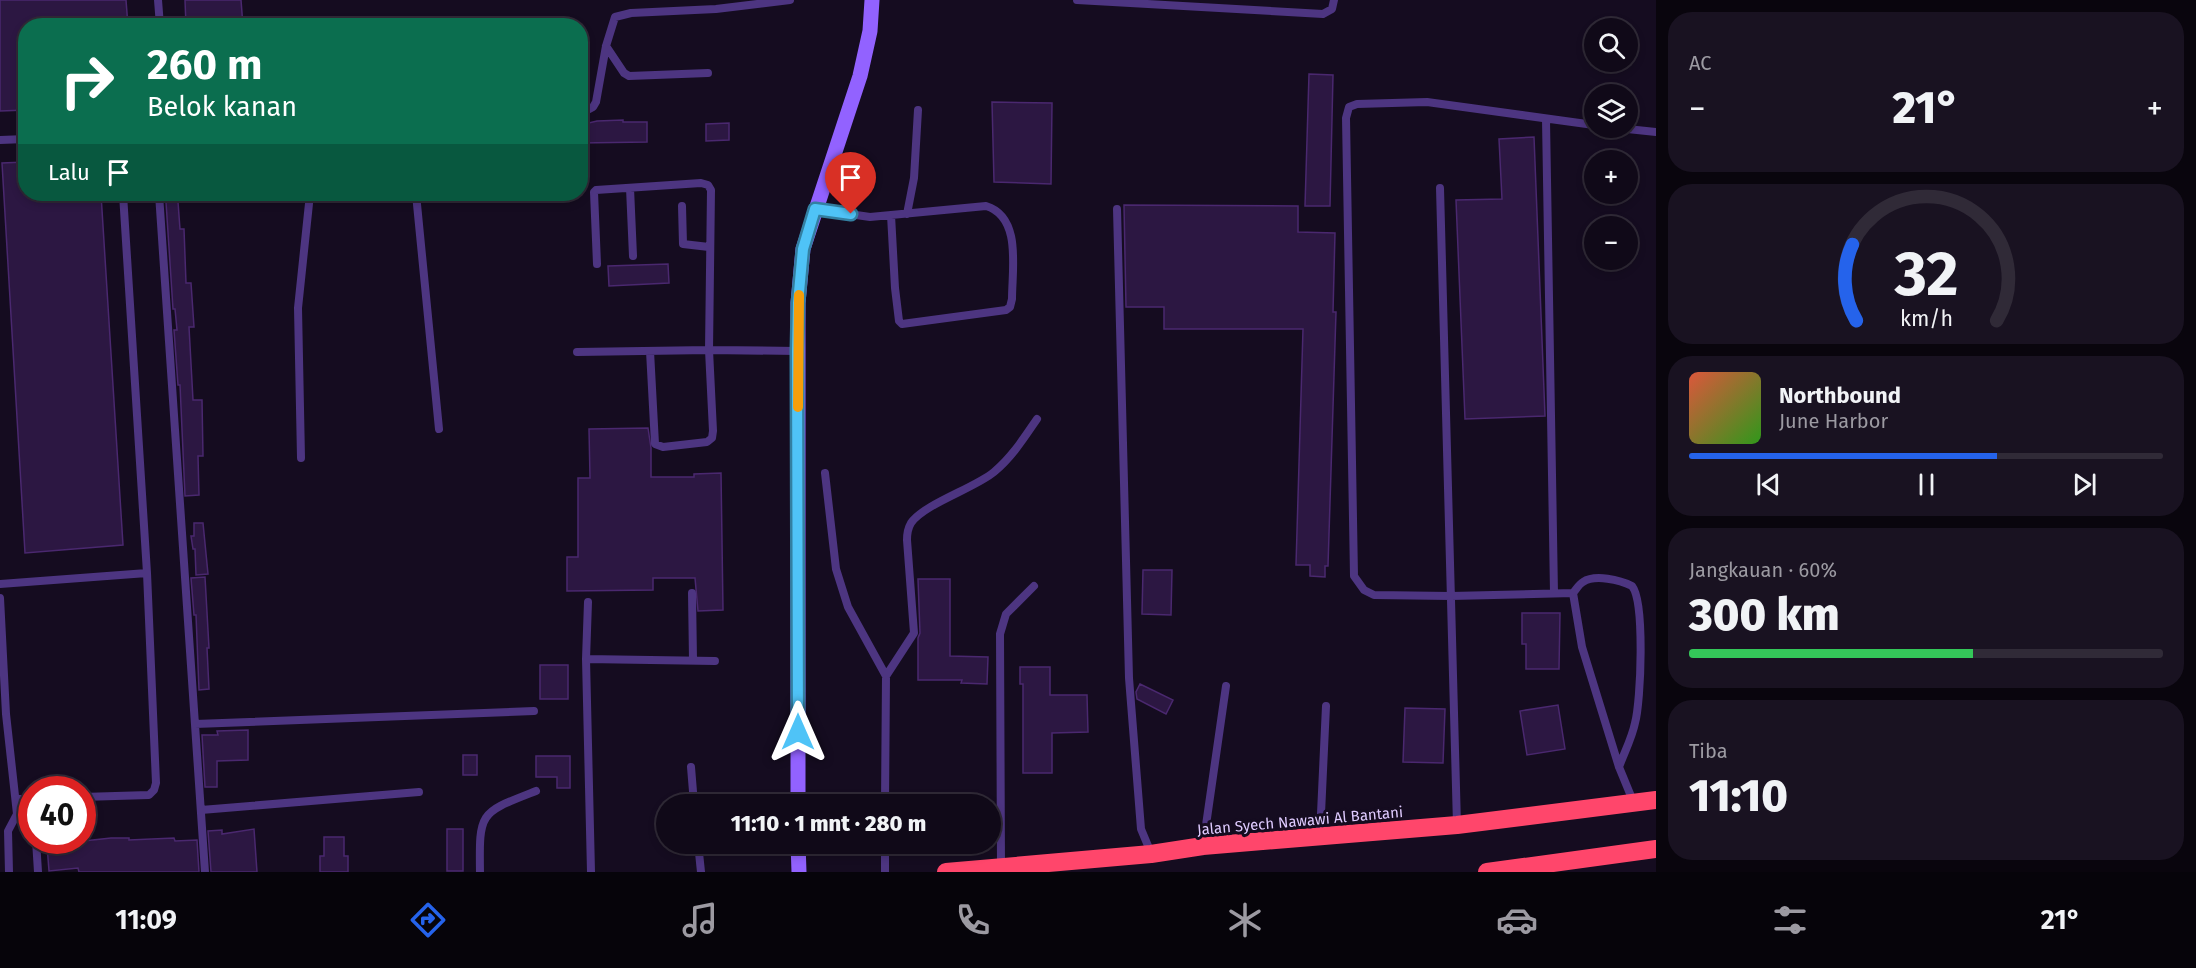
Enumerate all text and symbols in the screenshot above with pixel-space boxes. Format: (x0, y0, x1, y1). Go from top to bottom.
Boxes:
map controls (1584, 18, 1638, 270)
button: search (1584, 18, 1638, 72)
text: 260 m (147, 40, 262, 90)
icon: right (48, 42, 126, 120)
text: AC (1689, 51, 1711, 75)
text: 21° (1892, 81, 1960, 135)
button: layers (1584, 84, 1638, 138)
text: − (1689, 89, 1706, 129)
text: + (2147, 89, 2163, 129)
text: Belok kanan (147, 91, 297, 123)
button: + (1584, 150, 1638, 204)
pin (825, 152, 876, 214)
icon: arrive (102, 156, 135, 189)
text: Lalu (48, 159, 90, 186)
icon: arrive (834, 161, 867, 194)
button: − (1584, 216, 1638, 270)
text: 32 (1893, 237, 1958, 312)
text: km/h (1899, 306, 1953, 332)
text: Northbound (1779, 382, 1901, 409)
text: June Harbor (1779, 409, 1888, 433)
icon: previous (1752, 468, 1785, 501)
icon: pause (1910, 468, 1943, 501)
icon: next (2068, 468, 2101, 501)
text: Jangkauan · 60% (1689, 558, 1837, 582)
text: 300 km (1689, 588, 1840, 642)
position arrow (766, 700, 830, 764)
text: Tiba (1689, 739, 1728, 763)
text: 11:10 (1689, 769, 1788, 823)
speed limit sign: 40 (18, 776, 96, 854)
street label: Jalan Syech Nawawi Al Bantani (1196, 803, 1404, 839)
text: 11:10 · 1 mnt · 280 m (731, 810, 926, 837)
icon: directions (407, 899, 449, 941)
icon: music (679, 899, 721, 941)
icon: phone (952, 899, 994, 941)
icon: climate (1224, 899, 1266, 941)
icon: car (1496, 899, 1538, 941)
icon: filters (1769, 899, 1811, 941)
text: 11:09 (115, 904, 177, 936)
text: 21° (2041, 904, 2081, 936)

